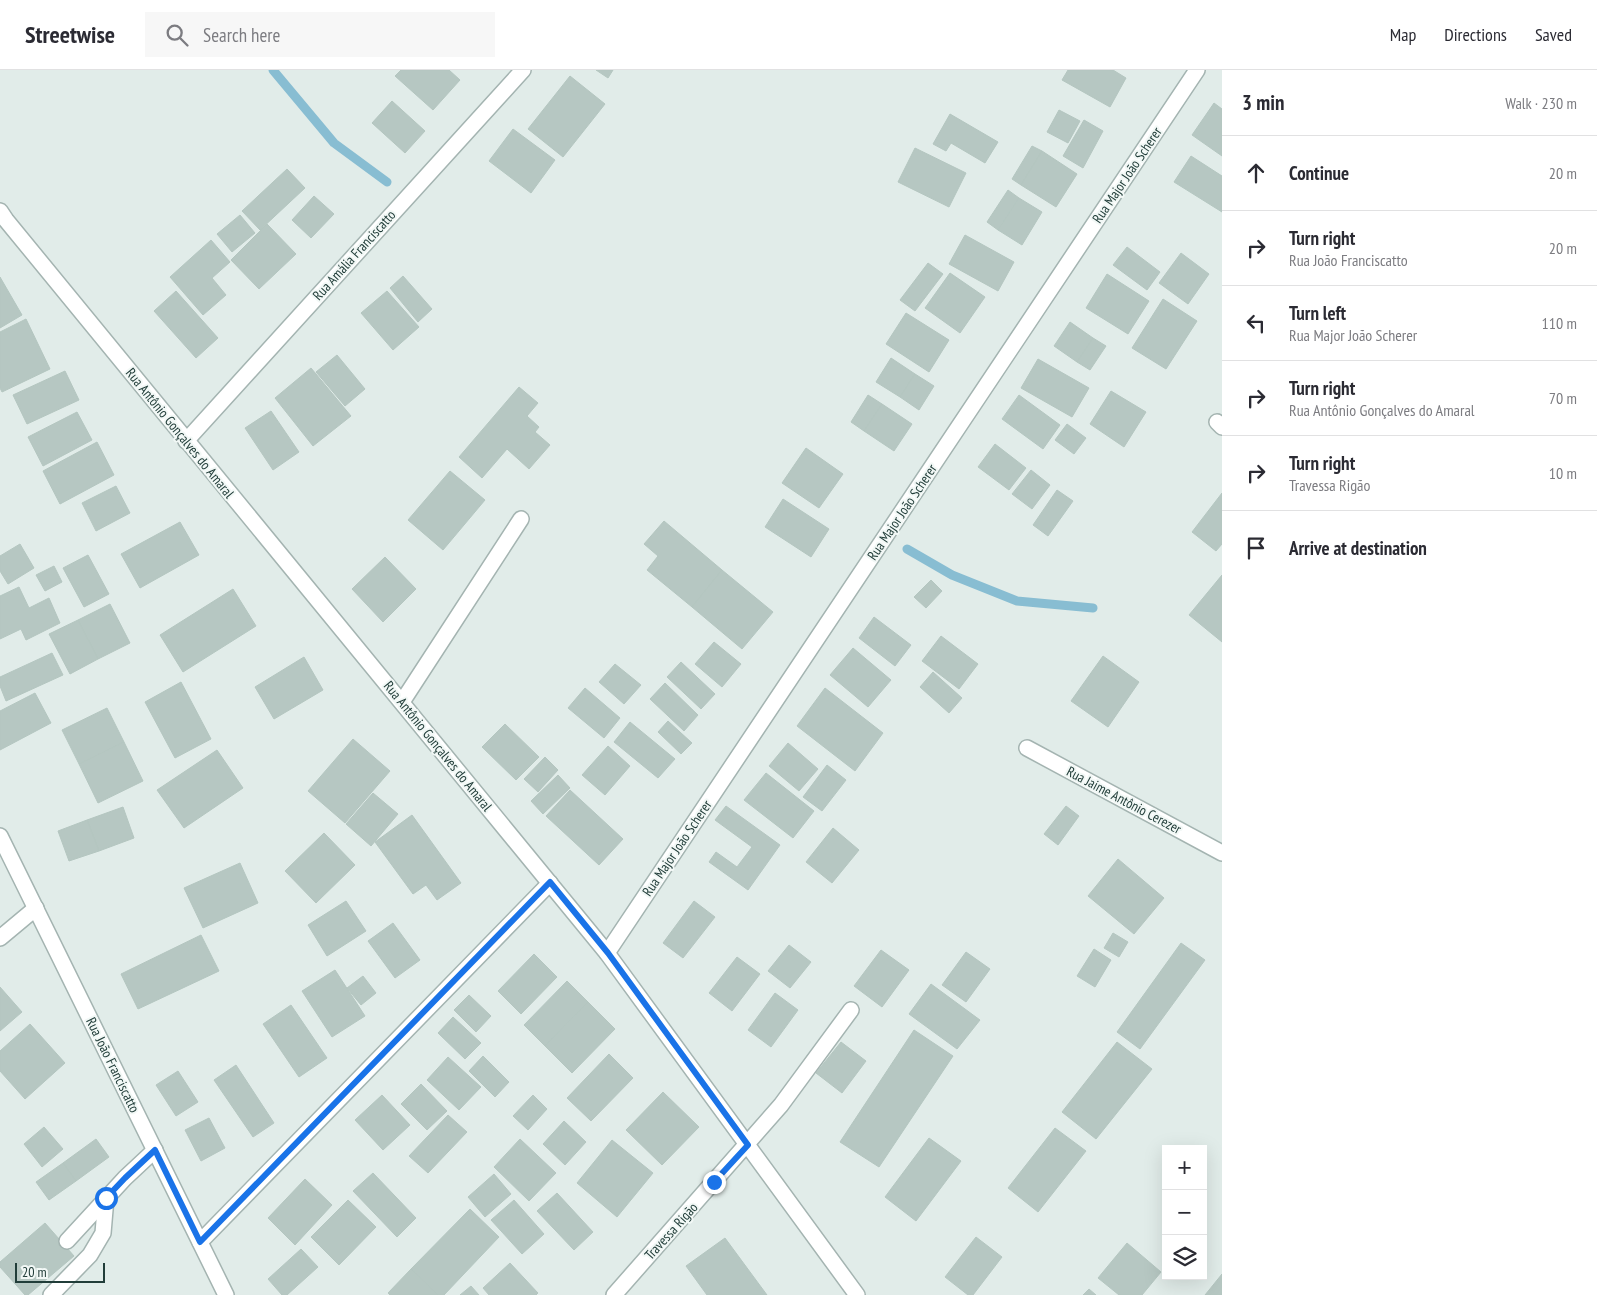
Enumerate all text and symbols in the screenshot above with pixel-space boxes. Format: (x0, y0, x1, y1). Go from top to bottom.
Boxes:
search box (145, 12, 495, 57)
text: Streetwise (25, 19, 115, 50)
icon: search (163, 21, 191, 49)
text: Search here (203, 23, 280, 47)
text: Map (1390, 23, 1416, 46)
text: Directions (1444, 23, 1507, 46)
text: Saved (1535, 23, 1572, 46)
text: 3 min (1242, 89, 1284, 116)
text: Walk · 230 m (1505, 93, 1577, 113)
street label: Rua Major João Scherer (1088, 123, 1166, 227)
icon: ahead (1242, 159, 1270, 187)
text: Continue (1289, 161, 1349, 185)
text: 20 m (1549, 163, 1577, 183)
street label: Rua Amália Franciscatto (309, 206, 399, 304)
text: Turn right (1289, 226, 1355, 250)
icon: right (1242, 234, 1270, 262)
text: 20 m (1549, 238, 1577, 258)
text: Rua João Franciscatto (1289, 250, 1408, 270)
text: Turn left (1289, 301, 1346, 325)
icon: left (1242, 309, 1270, 337)
text: 110 m (1542, 313, 1577, 333)
text: Rua Major João Scherer (1289, 325, 1417, 345)
street label: Rua Antônio Gonçalves do Amaral (122, 364, 239, 502)
text: Turn right (1289, 376, 1355, 400)
icon: right (1242, 384, 1270, 412)
text: 70 m (1549, 388, 1577, 408)
text: Rua Antônio Gonçalves do Amaral (1289, 400, 1475, 420)
text: Turn right (1289, 451, 1355, 475)
icon: right (1242, 459, 1270, 487)
street label: Rua Major João Scherer (863, 460, 941, 564)
text: 10 m (1549, 463, 1577, 483)
text: Travessa Rigão (1289, 475, 1370, 495)
icon: arrive (1242, 534, 1270, 562)
text: Arrive at destination (1289, 536, 1427, 560)
street label: Rua Antônio Gonçalves do Amaral (380, 677, 497, 815)
street label: Rua Jaime Antônio Cerezer (1064, 762, 1185, 838)
street label: Rua Major João Scherer (638, 796, 716, 900)
street label: Rua João Franciscatto (82, 1014, 144, 1116)
map controls (1162, 1145, 1207, 1280)
button: + (1162, 1145, 1207, 1190)
route end (703, 1171, 726, 1194)
route start (95, 1187, 118, 1210)
button: − (1162, 1190, 1207, 1235)
street label: Travessa Rigão (640, 1199, 702, 1263)
button: layers (1162, 1235, 1207, 1280)
scale bar (15, 1260, 105, 1283)
text: 20 m (22, 1263, 47, 1281)

